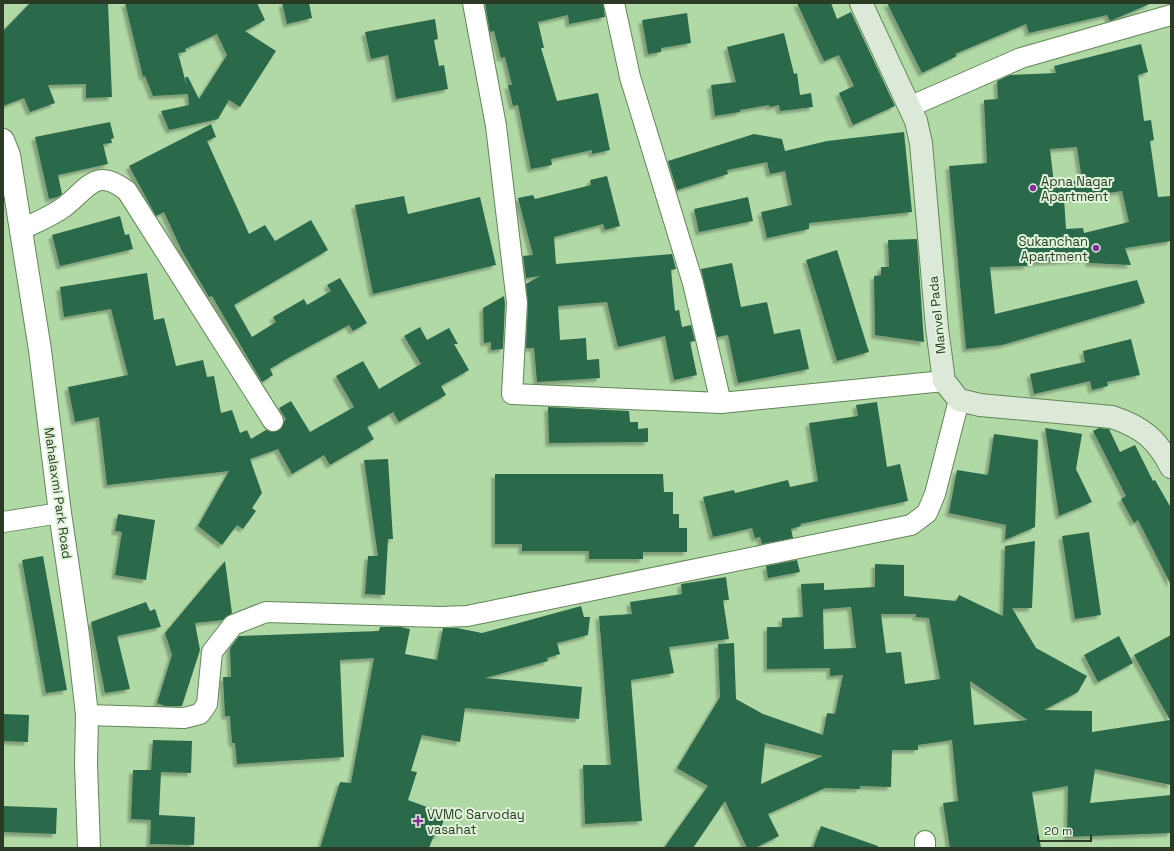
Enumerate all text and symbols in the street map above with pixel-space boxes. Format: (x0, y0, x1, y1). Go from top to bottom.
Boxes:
place label: Apna Nagar Apartment (1041, 173, 1113, 205)
marker: Apna Nagar Apartment (1028, 183, 1038, 193)
place label: Sukanchan Apartment (1019, 233, 1088, 265)
marker: Sukanchan Apartment (1091, 243, 1101, 253)
street label: Manvel Pada (924, 275, 950, 355)
street label: Mahalaxmi Park Road (40, 426, 76, 560)
place label: VVMC Sarvoday vasahat (427, 806, 525, 838)
marker: VVMC Sarvoday vasahat (412, 815, 424, 827)
scale bar (1038, 817, 1091, 843)
text: 20 m (1044, 823, 1072, 839)

